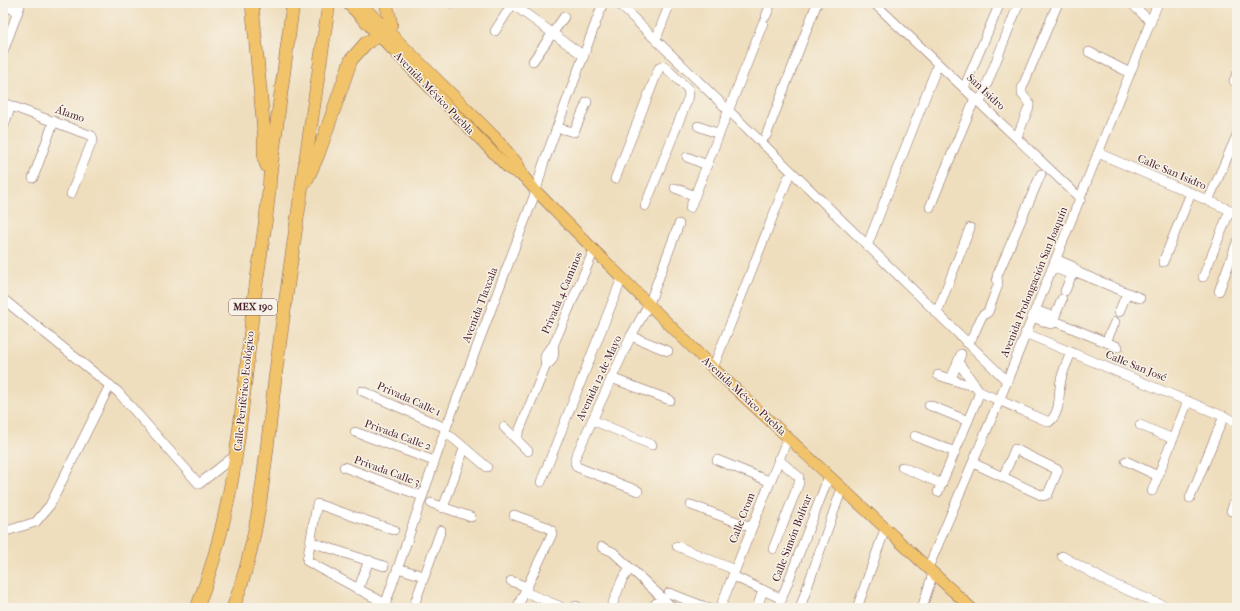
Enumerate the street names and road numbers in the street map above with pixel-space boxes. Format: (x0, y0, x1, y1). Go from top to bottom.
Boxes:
street label: Avenida México Puebla (391, 48, 477, 138)
street label: San Isidro (964, 71, 1008, 113)
street label: Álamo (53, 103, 87, 125)
street label: Calle San Isidro (1136, 152, 1209, 193)
street label: Avenida Prolongación San Joaquín (997, 204, 1070, 360)
street label: Privada 4 Caminos (539, 250, 585, 336)
street label: Avenida Tlaxcala (459, 264, 501, 346)
road number: MEX 190 (229, 299, 277, 315)
street label: Calle Periférico Ecológico (231, 330, 257, 452)
street label: Avenida 12 de Mayo (573, 333, 625, 424)
street label: Calle San José (1104, 348, 1169, 384)
street label: Avenida México Puebla (699, 353, 789, 439)
street label: Privada Calle 1 (375, 379, 443, 419)
street label: Privada Calle 2 (363, 417, 434, 453)
street label: Privada Calle 3 (352, 453, 422, 489)
street label: Calle Crom (726, 490, 758, 545)
street label: Calle Simón Bolívar (769, 492, 815, 583)

